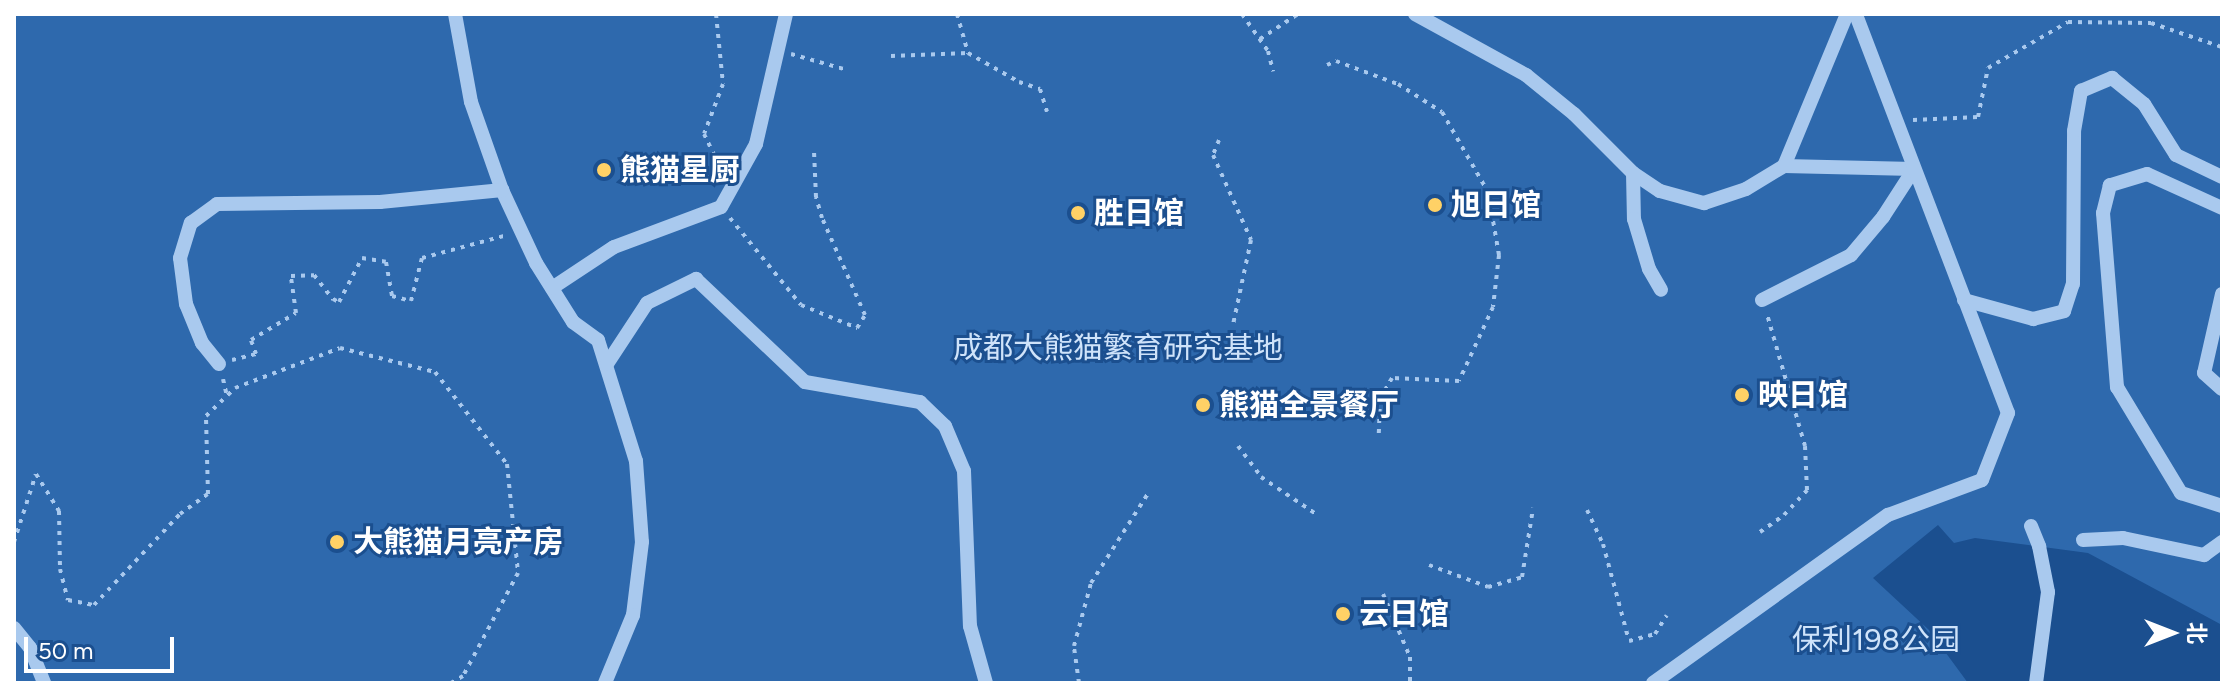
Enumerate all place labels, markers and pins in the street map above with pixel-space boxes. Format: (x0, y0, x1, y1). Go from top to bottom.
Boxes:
place label: 熊猫星厨 (620, 152, 740, 188)
marker: 熊猫星厨 (595, 161, 613, 179)
place label: 旭日馆 (1451, 187, 1541, 223)
place label: 胜日馆 (1094, 195, 1184, 231)
marker: 旭日馆 (1426, 196, 1444, 214)
marker: 胜日馆 (1069, 204, 1087, 222)
place label: 映日馆 (1758, 377, 1848, 413)
marker: 映日馆 (1733, 386, 1751, 404)
place label: 熊猫全景餐厅 (1219, 387, 1399, 423)
marker: 熊猫全景餐厅 (1194, 396, 1212, 414)
place label: 大熊猫月亮产房 (353, 524, 563, 560)
marker: 大熊猫月亮产房 (328, 533, 346, 551)
place label: 云日馆 (1359, 596, 1449, 632)
marker: 云日馆 (1334, 605, 1352, 623)

